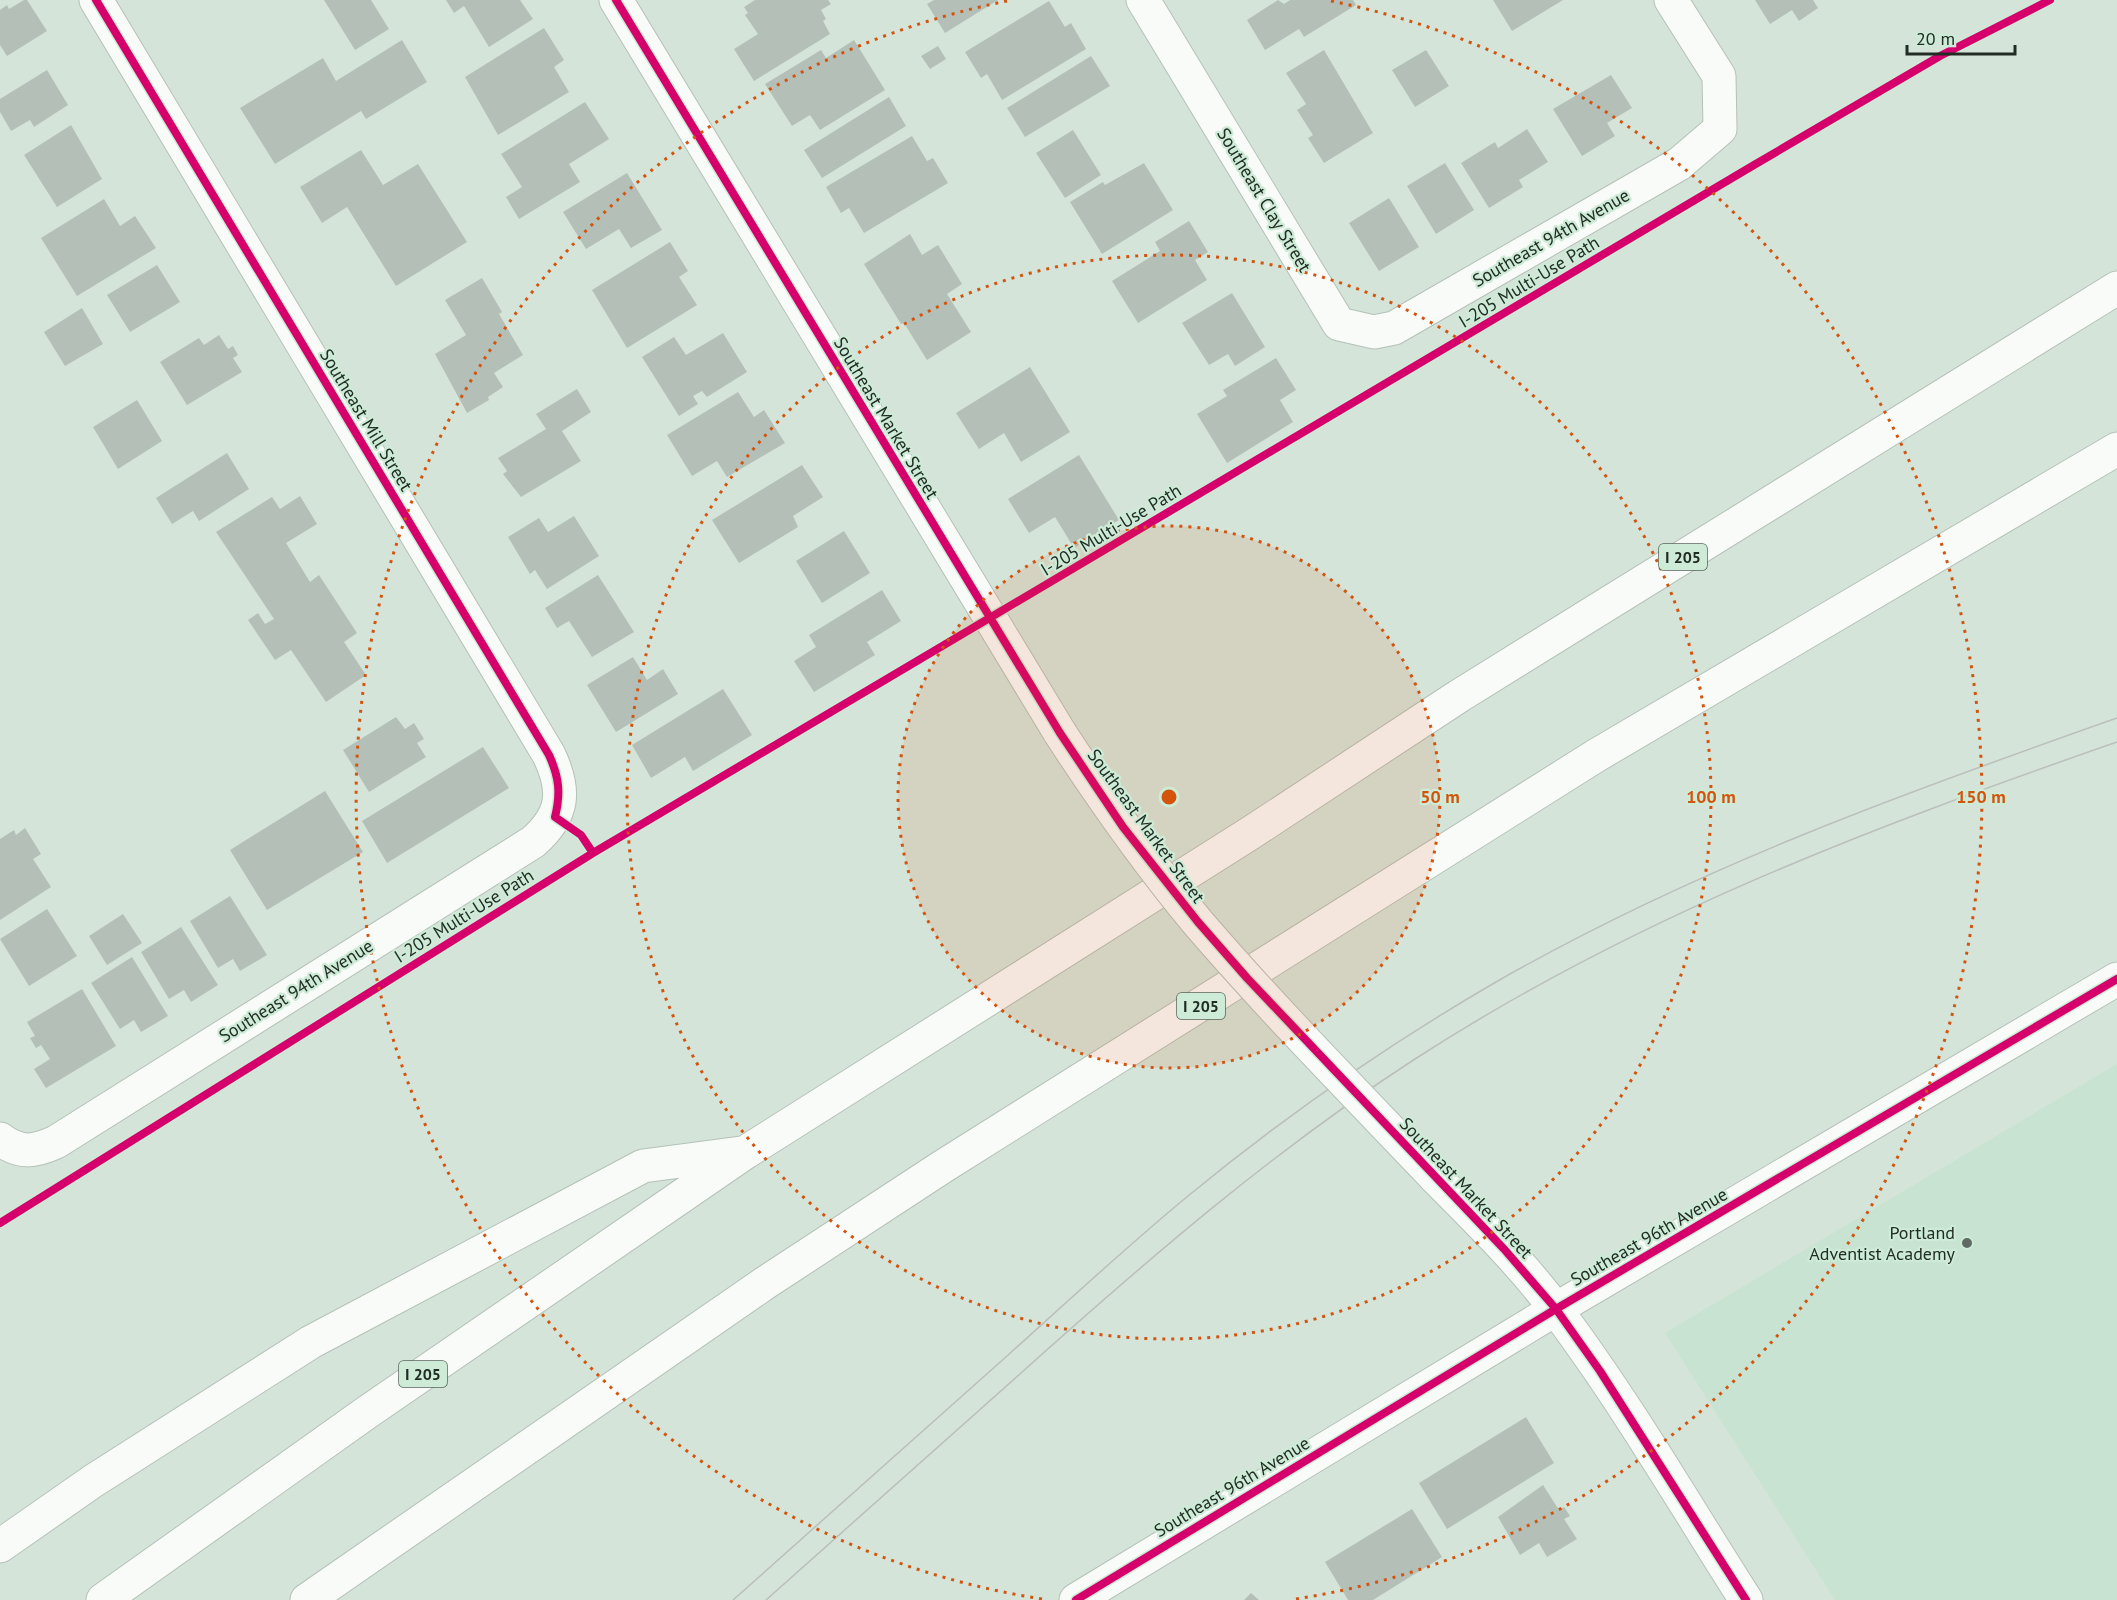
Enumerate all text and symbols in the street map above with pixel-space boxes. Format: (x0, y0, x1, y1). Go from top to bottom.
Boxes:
scale bar (1907, 18, 2015, 56)
text: 20 m (1916, 27, 1955, 50)
street label: Southeast Clay Street (1212, 123, 1317, 276)
street label: Southeast 94th Avenue (1468, 183, 1633, 292)
street label: I-205 Multi-Use Path (1454, 230, 1603, 333)
street label: Southeast Market Street (829, 332, 944, 503)
street label: Southeast Mill Street (315, 344, 418, 495)
street label: I-205 Multi-Use Path (1036, 478, 1185, 581)
road number: I 205 (1659, 544, 1707, 570)
street label: Southeast Market Street (1083, 744, 1210, 907)
text: 50 m (1420, 785, 1460, 808)
text: 100 m (1686, 785, 1736, 808)
text: 150 m (1956, 785, 2006, 808)
centre of rings (1159, 787, 1179, 807)
street label: I-205 Multi-Use Path (390, 863, 538, 968)
street label: Southeast 94th Avenue (214, 934, 377, 1047)
road number: I 205 (1177, 993, 1225, 1019)
street label: Southeast Market Street (1395, 1112, 1538, 1263)
street label: Southeast 96th Avenue (1566, 1182, 1731, 1291)
place label: Portland Adventist Academy (1809, 1221, 1956, 1265)
marker: Portland Adventist Academy (1960, 1236, 1974, 1250)
road number: I 205 (399, 1361, 447, 1387)
street label: Southeast 96th Avenue (1150, 1431, 1314, 1542)

